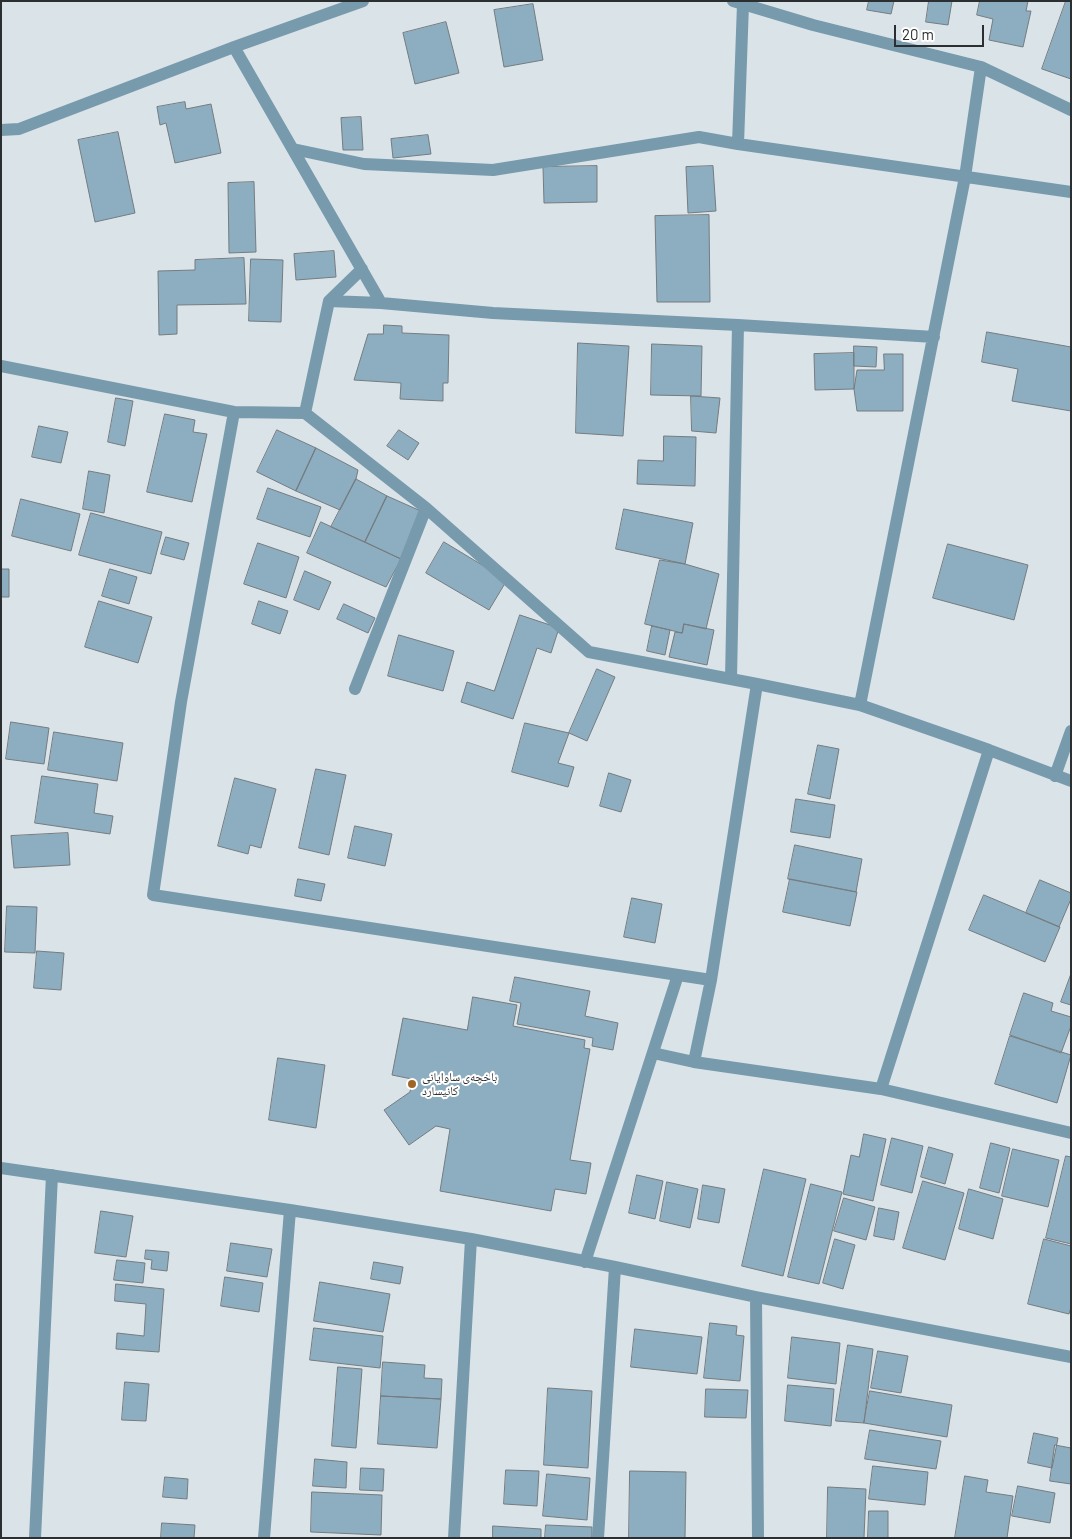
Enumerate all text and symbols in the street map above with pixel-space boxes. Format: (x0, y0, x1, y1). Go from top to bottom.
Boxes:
scale bar (897, 15, 987, 47)
text: 20 m (902, 25, 934, 43)
place label: باخچەی ساوایانی کانیسارد (422, 1070, 497, 1098)
marker: باخچەی ساوایانی کانیسارد (406, 1078, 418, 1090)

